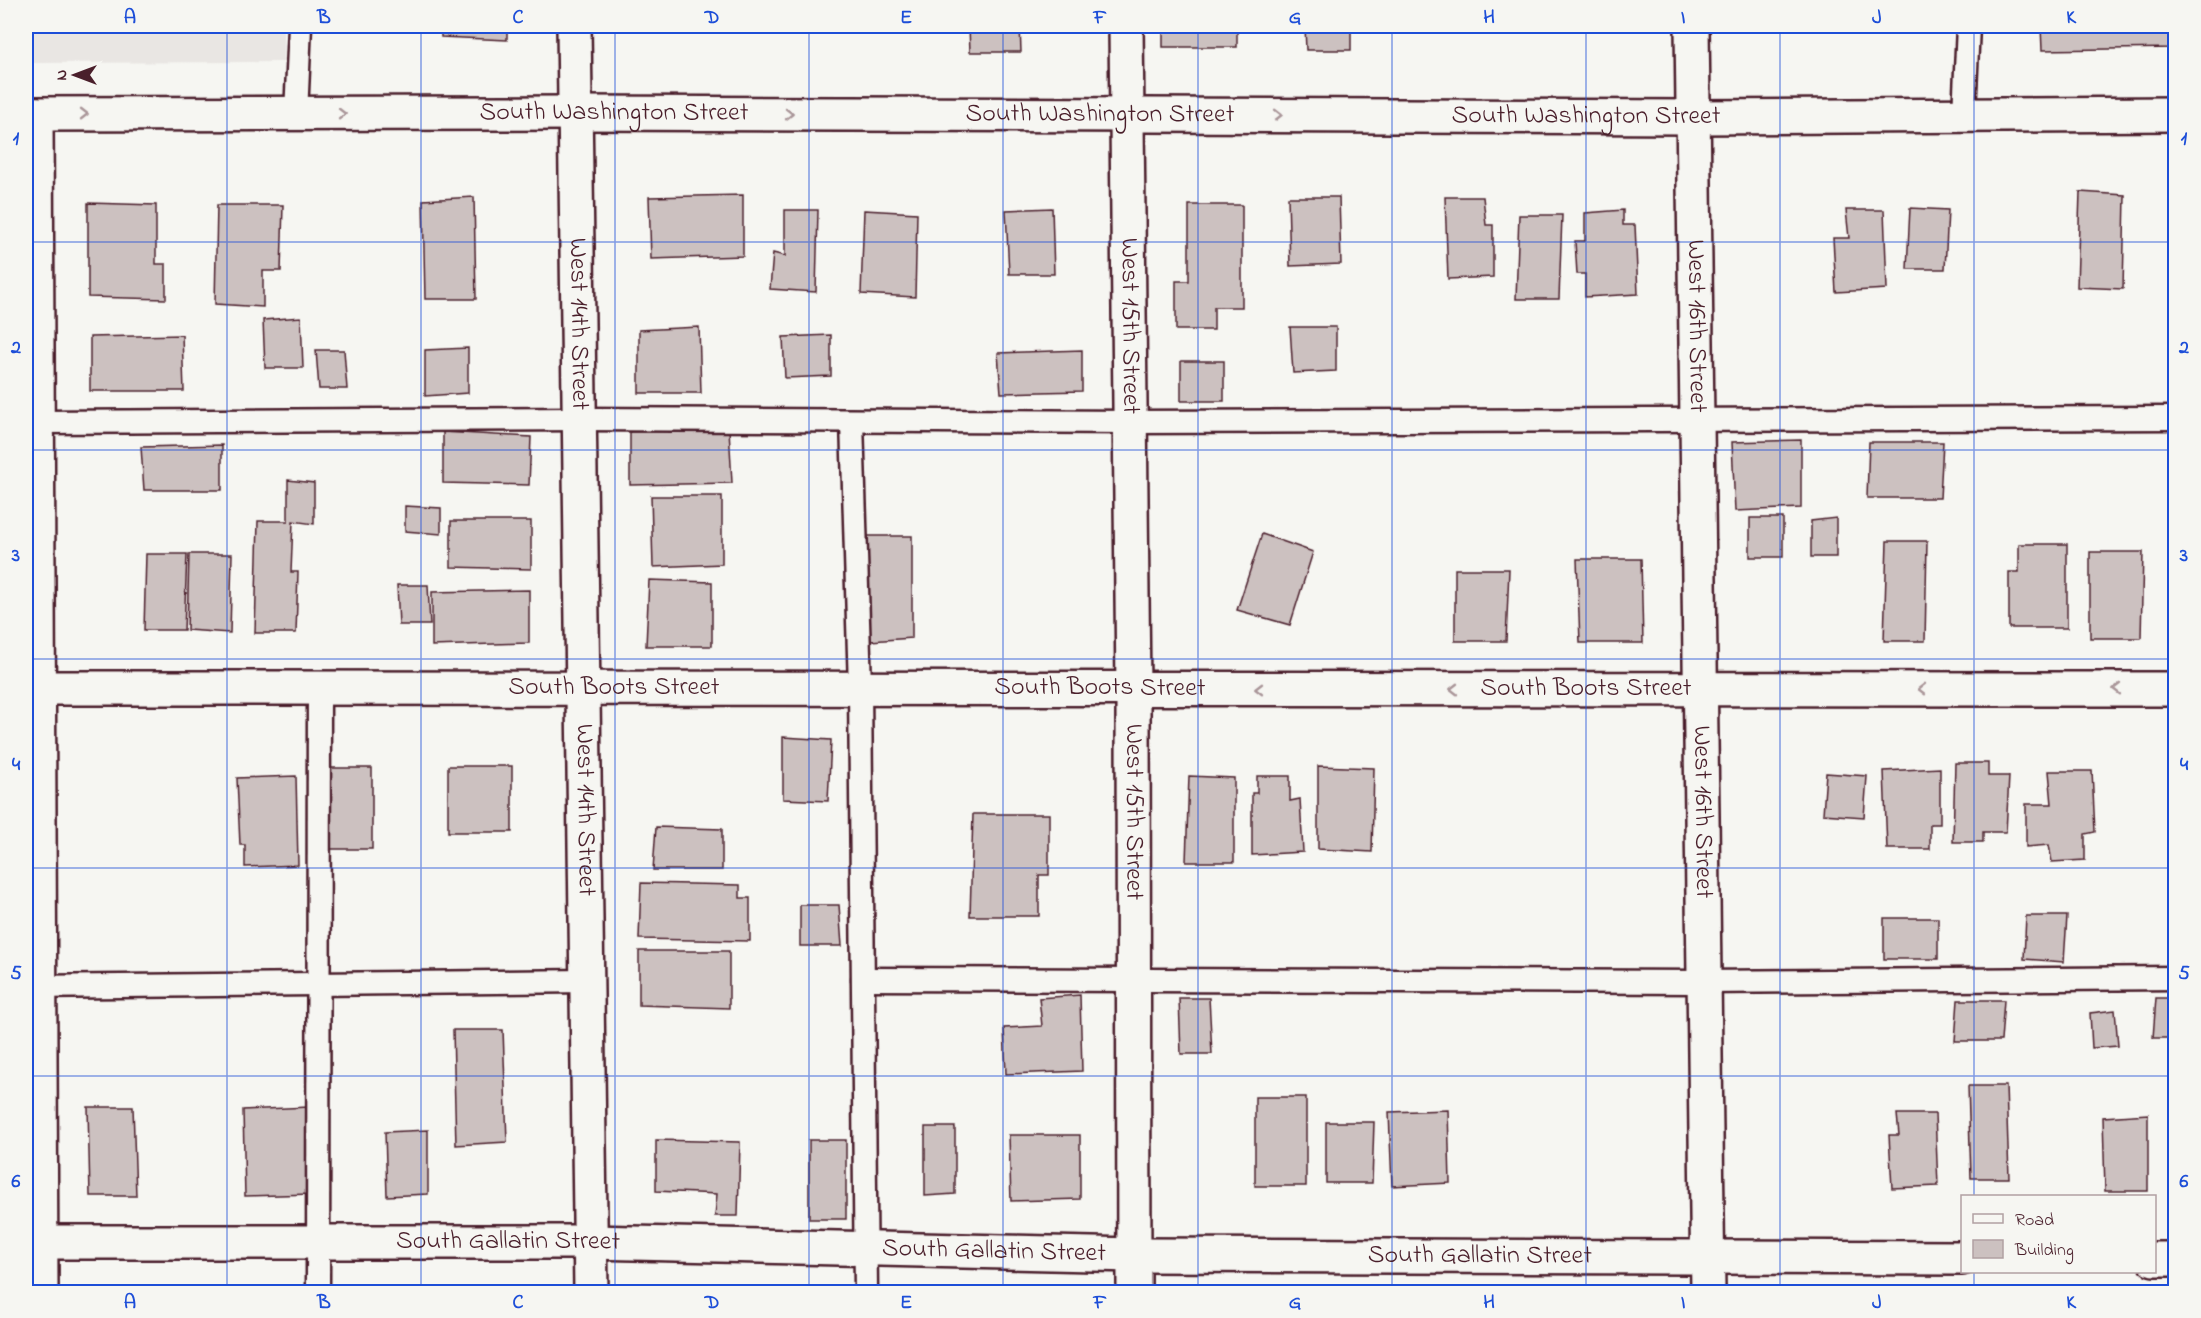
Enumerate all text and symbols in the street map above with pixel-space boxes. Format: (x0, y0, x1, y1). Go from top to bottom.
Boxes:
text: A (124, 4, 136, 33)
text: B (316, 4, 331, 33)
text: C (513, 4, 524, 33)
text: D (704, 4, 719, 33)
text: E (900, 4, 912, 33)
text: F (1093, 4, 1107, 33)
text: G (1289, 4, 1302, 33)
text: H (1483, 4, 1495, 33)
text: I (1681, 4, 1686, 33)
text: J (1872, 4, 1882, 33)
text: K (2066, 4, 2077, 33)
north arrow (45, 45, 105, 105)
text: N (50, 69, 74, 80)
street label: South Washington Street (480, 94, 749, 133)
street label: South Washington Street (966, 95, 1235, 134)
street label: South Washington Street (1452, 97, 1721, 136)
one-way arrow (79, 108, 88, 120)
one-way arrow (337, 108, 346, 120)
one-way arrow (784, 108, 793, 120)
one-way arrow (1273, 109, 1282, 121)
text: 1 (13, 125, 20, 154)
text: 1 (2181, 125, 2188, 154)
street label: West 14th Street (558, 237, 598, 411)
street label: West 15th Street (1109, 237, 1149, 415)
street label: West 16th Street (1676, 239, 1716, 413)
text: 2 (10, 334, 21, 363)
text: 2 (2178, 334, 2189, 363)
text: 3 (11, 542, 20, 571)
text: 3 (2179, 542, 2188, 571)
street label: South Boots Street (508, 669, 720, 707)
street label: South Boots Street (994, 669, 1206, 708)
street label: South Boots Street (1480, 670, 1692, 708)
one-way arrow (1255, 683, 1264, 695)
one-way arrow (1450, 683, 1459, 695)
one-way arrow (1918, 683, 1927, 695)
one-way arrow (2113, 683, 2122, 695)
street label: West 14th Street (564, 723, 605, 897)
street label: West 15th Street (1114, 724, 1152, 901)
street label: West 16th Street (1682, 725, 1722, 899)
text: 4 (12, 751, 21, 780)
text: 4 (2180, 751, 2189, 780)
text: 5 (10, 960, 22, 989)
text: 5 (2178, 960, 2190, 989)
text: 6 (12, 1168, 21, 1197)
text: 6 (2180, 1168, 2189, 1197)
legend (1961, 1195, 2156, 1273)
text: Road (2015, 1208, 2054, 1234)
street label: South Gallatin Street (396, 1223, 621, 1262)
street label: South Gallatin Street (881, 1230, 1107, 1273)
street label: South Gallatin Street (1368, 1237, 1592, 1276)
text: Building (2014, 1238, 2074, 1265)
text: A (124, 1289, 136, 1318)
text: B (316, 1289, 331, 1318)
text: C (513, 1289, 524, 1318)
text: D (704, 1289, 719, 1318)
text: E (900, 1289, 912, 1318)
text: F (1093, 1289, 1107, 1318)
text: G (1289, 1289, 1302, 1318)
text: H (1483, 1289, 1495, 1318)
text: I (1681, 1289, 1686, 1318)
text: J (1872, 1289, 1882, 1318)
text: K (2066, 1289, 2077, 1318)

